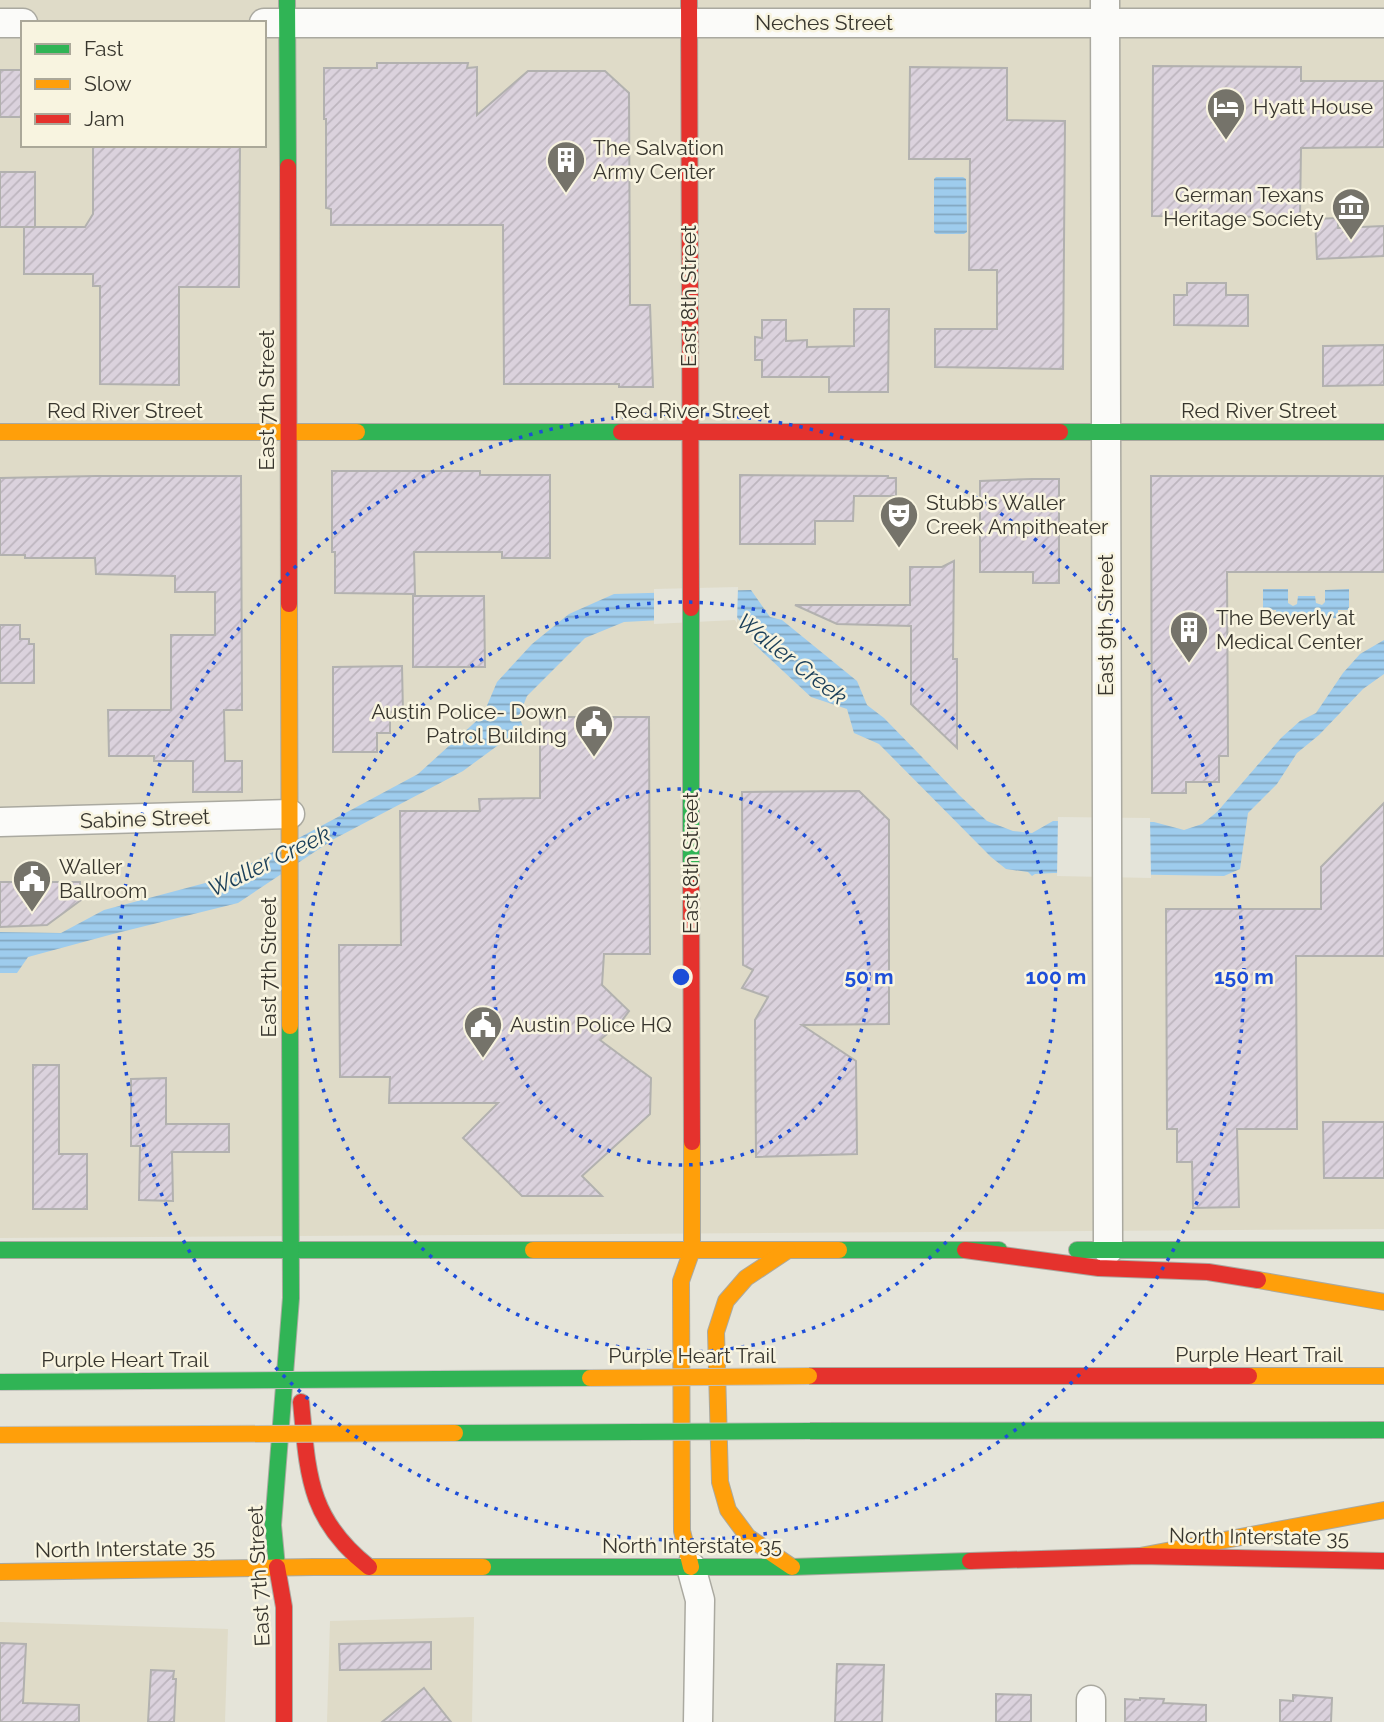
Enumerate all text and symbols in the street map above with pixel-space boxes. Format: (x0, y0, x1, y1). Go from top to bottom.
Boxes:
street label: Neches Street (755, 10, 893, 35)
legend (21, 21, 266, 147)
text: Fast (84, 36, 124, 61)
text: Slow (84, 71, 132, 96)
hotel icon: Hyatt House (1205, 86, 1247, 141)
place label: Hyatt House (1253, 94, 1373, 119)
text: Jam (84, 106, 125, 131)
place label: The Salvation Army Center (593, 135, 724, 184)
building icon: The Salvation Army Center (545, 139, 587, 194)
place label: German Texans Heritage Society (1163, 182, 1324, 231)
museum icon: German Texans Heritage Society (1330, 186, 1372, 241)
street label: East 8th Street (676, 225, 701, 367)
street label: East 7th Street (254, 330, 279, 470)
street label: Red River Street (47, 398, 203, 423)
street label: Red River Street (614, 398, 770, 423)
street label: Red River Street (1181, 398, 1337, 423)
place label: Stubb's Waller Creek Ampitheater (926, 490, 1109, 539)
theatre icon: Stubb's Waller Creek Ampitheater (878, 494, 920, 549)
street label: East 9th Street (1093, 554, 1118, 696)
place label: The Beverly at Medical Center (1216, 605, 1364, 654)
water label: Waller Creek (732, 607, 853, 710)
building icon: The Beverly at Medical Center (1168, 609, 1210, 664)
place label: Austin Police- Down Patrol Building (371, 699, 567, 748)
public building icon: Austin Police- Down Patrol Building (573, 703, 615, 758)
street label: East 8th Street (678, 792, 703, 934)
street label: Sabine Street (80, 804, 210, 833)
water label: Waller Creek (203, 819, 334, 902)
place label: Waller Ballroom (59, 854, 147, 903)
public building icon: Waller Ballroom (11, 858, 53, 913)
street label: East 7th Street (256, 897, 281, 1037)
text: 50 m (844, 964, 894, 989)
text: 100 m (1026, 964, 1086, 989)
text: 150 m (1214, 964, 1274, 989)
centre of rings (669, 965, 693, 989)
public building icon: Austin Police HQ (462, 1004, 504, 1059)
place label: Austin Police HQ (510, 1012, 672, 1037)
street label: Purple Heart Trail (1175, 1342, 1343, 1367)
street label: Purple Heart Trail (608, 1343, 776, 1368)
street label: Purple Heart Trail (41, 1347, 209, 1372)
street label: East 7th Street (242, 1505, 275, 1647)
street label: North Interstate 35 (1169, 1522, 1349, 1551)
street label: North Interstate 35 (602, 1533, 782, 1558)
street label: North Interstate 35 (35, 1534, 215, 1563)

